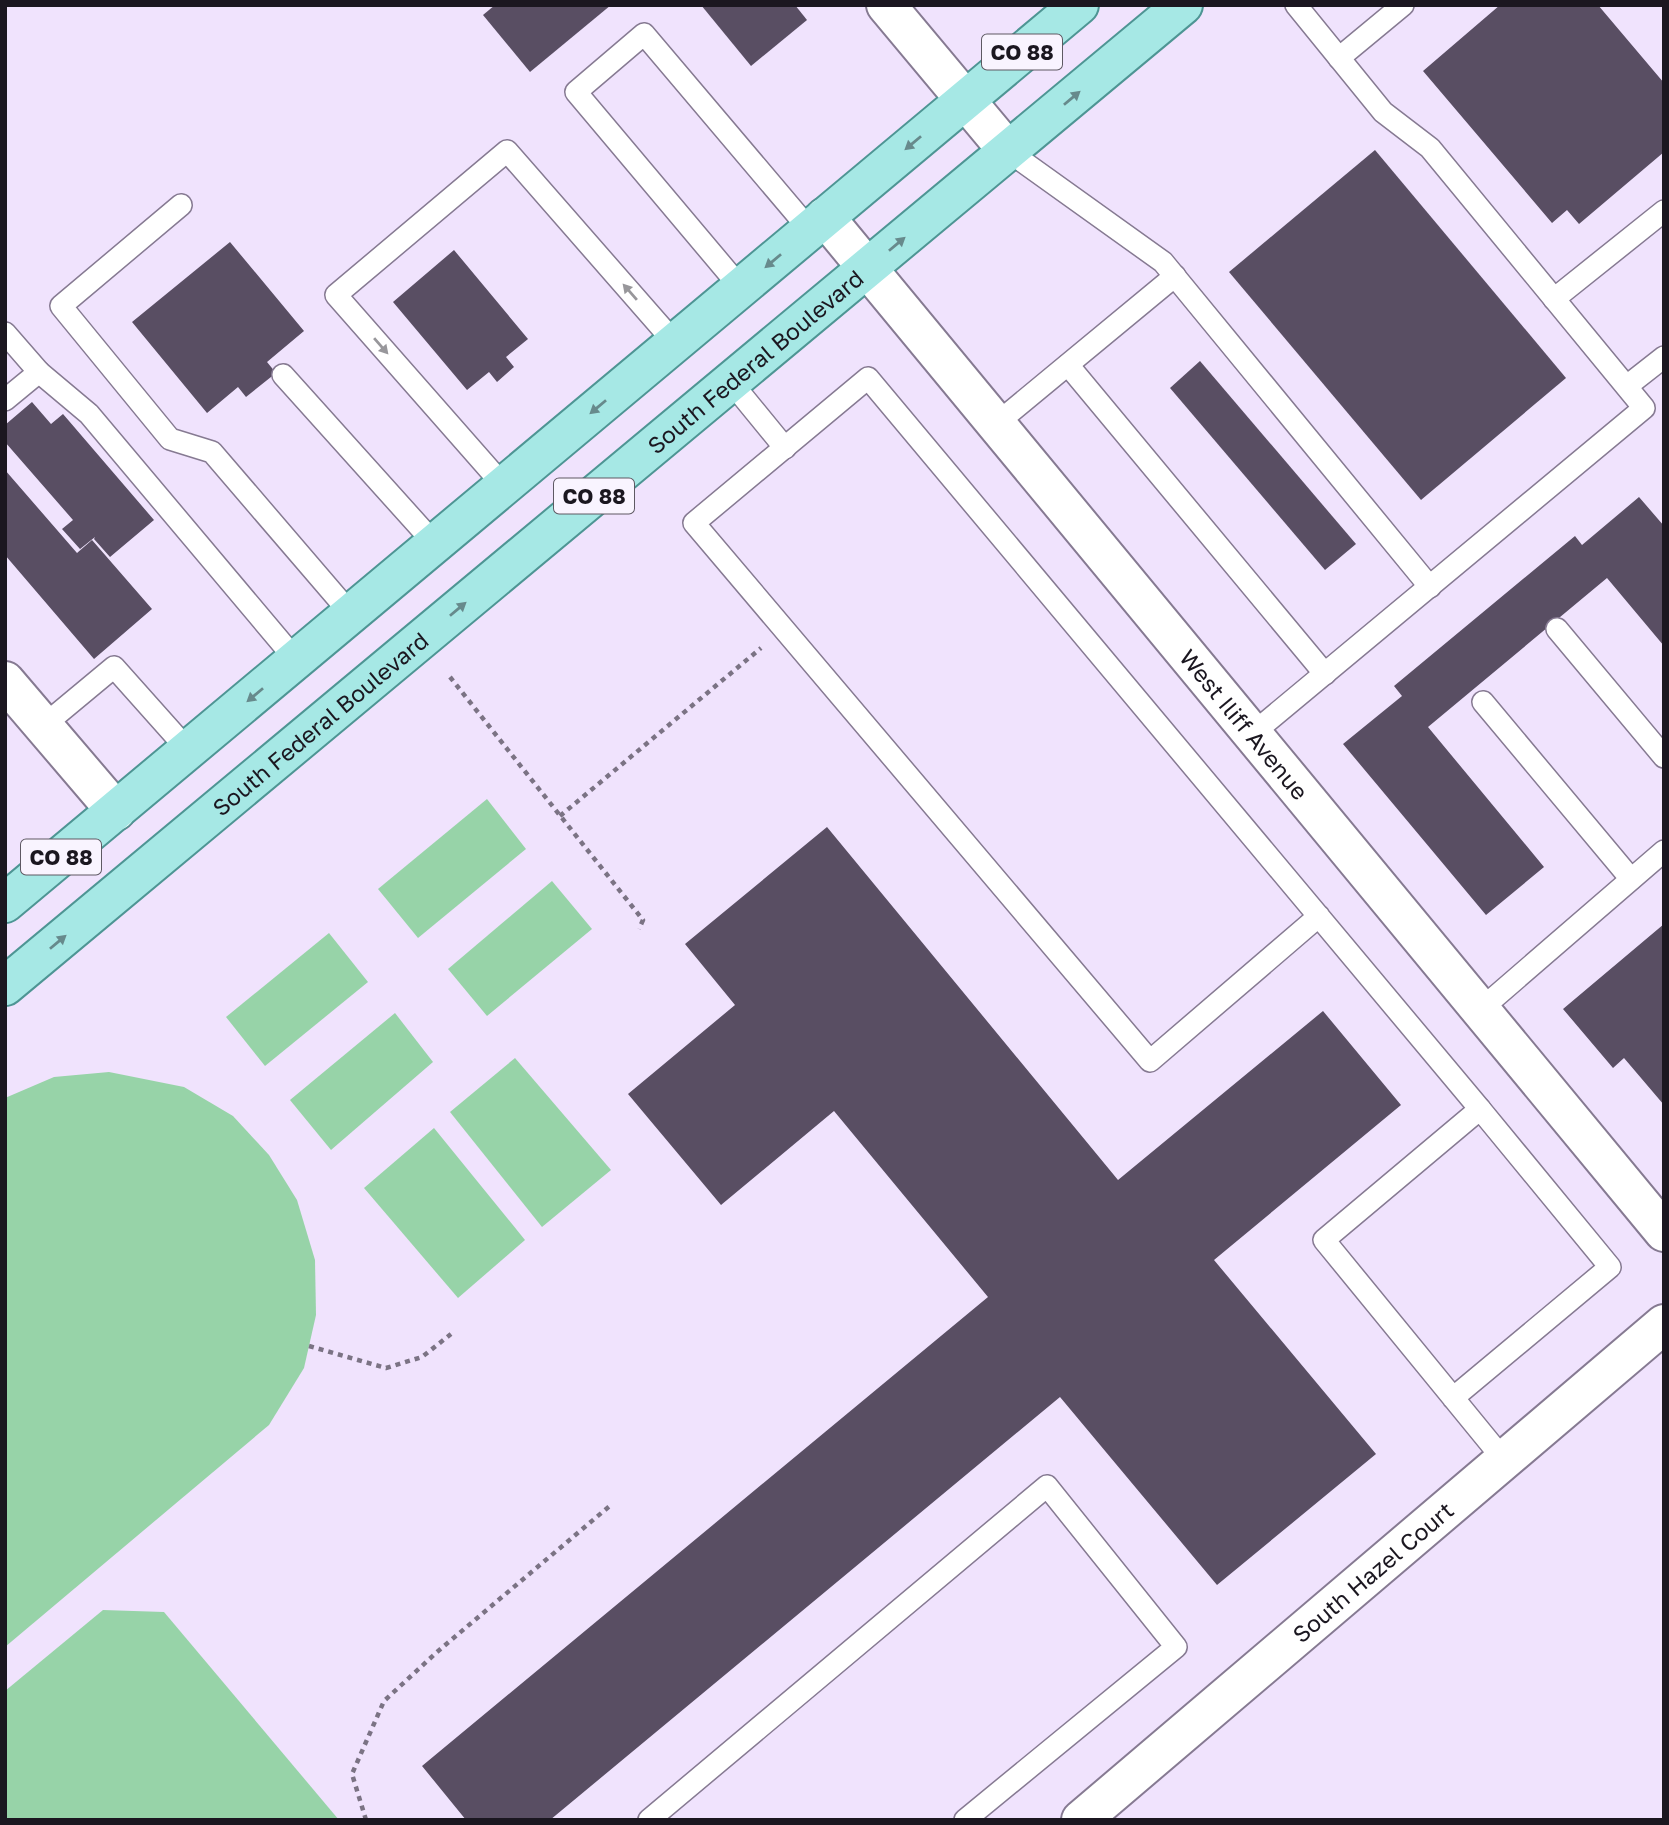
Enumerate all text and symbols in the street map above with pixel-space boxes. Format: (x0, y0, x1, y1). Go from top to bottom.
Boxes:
road number: CO 88 (982, 34, 1062, 70)
one-way arrow (1063, 91, 1080, 106)
one-way arrow (905, 135, 922, 150)
one-way arrow (888, 236, 906, 252)
one-way arrow (764, 253, 781, 268)
street label: South Federal Boulevard (642, 264, 868, 459)
one-way arrow (622, 283, 638, 301)
one-way arrow (373, 338, 388, 355)
one-way arrow (590, 399, 607, 414)
road number: CO 88 (554, 478, 634, 514)
one-way arrow (449, 601, 467, 616)
street label: South Federal Boulevard (207, 626, 434, 821)
street label: West Iliff Avenue (1174, 643, 1314, 805)
one-way arrow (246, 687, 263, 702)
road number: CO 88 (21, 840, 101, 874)
one-way arrow (48, 935, 66, 950)
street label: South Hazel Court (1287, 1496, 1459, 1648)

